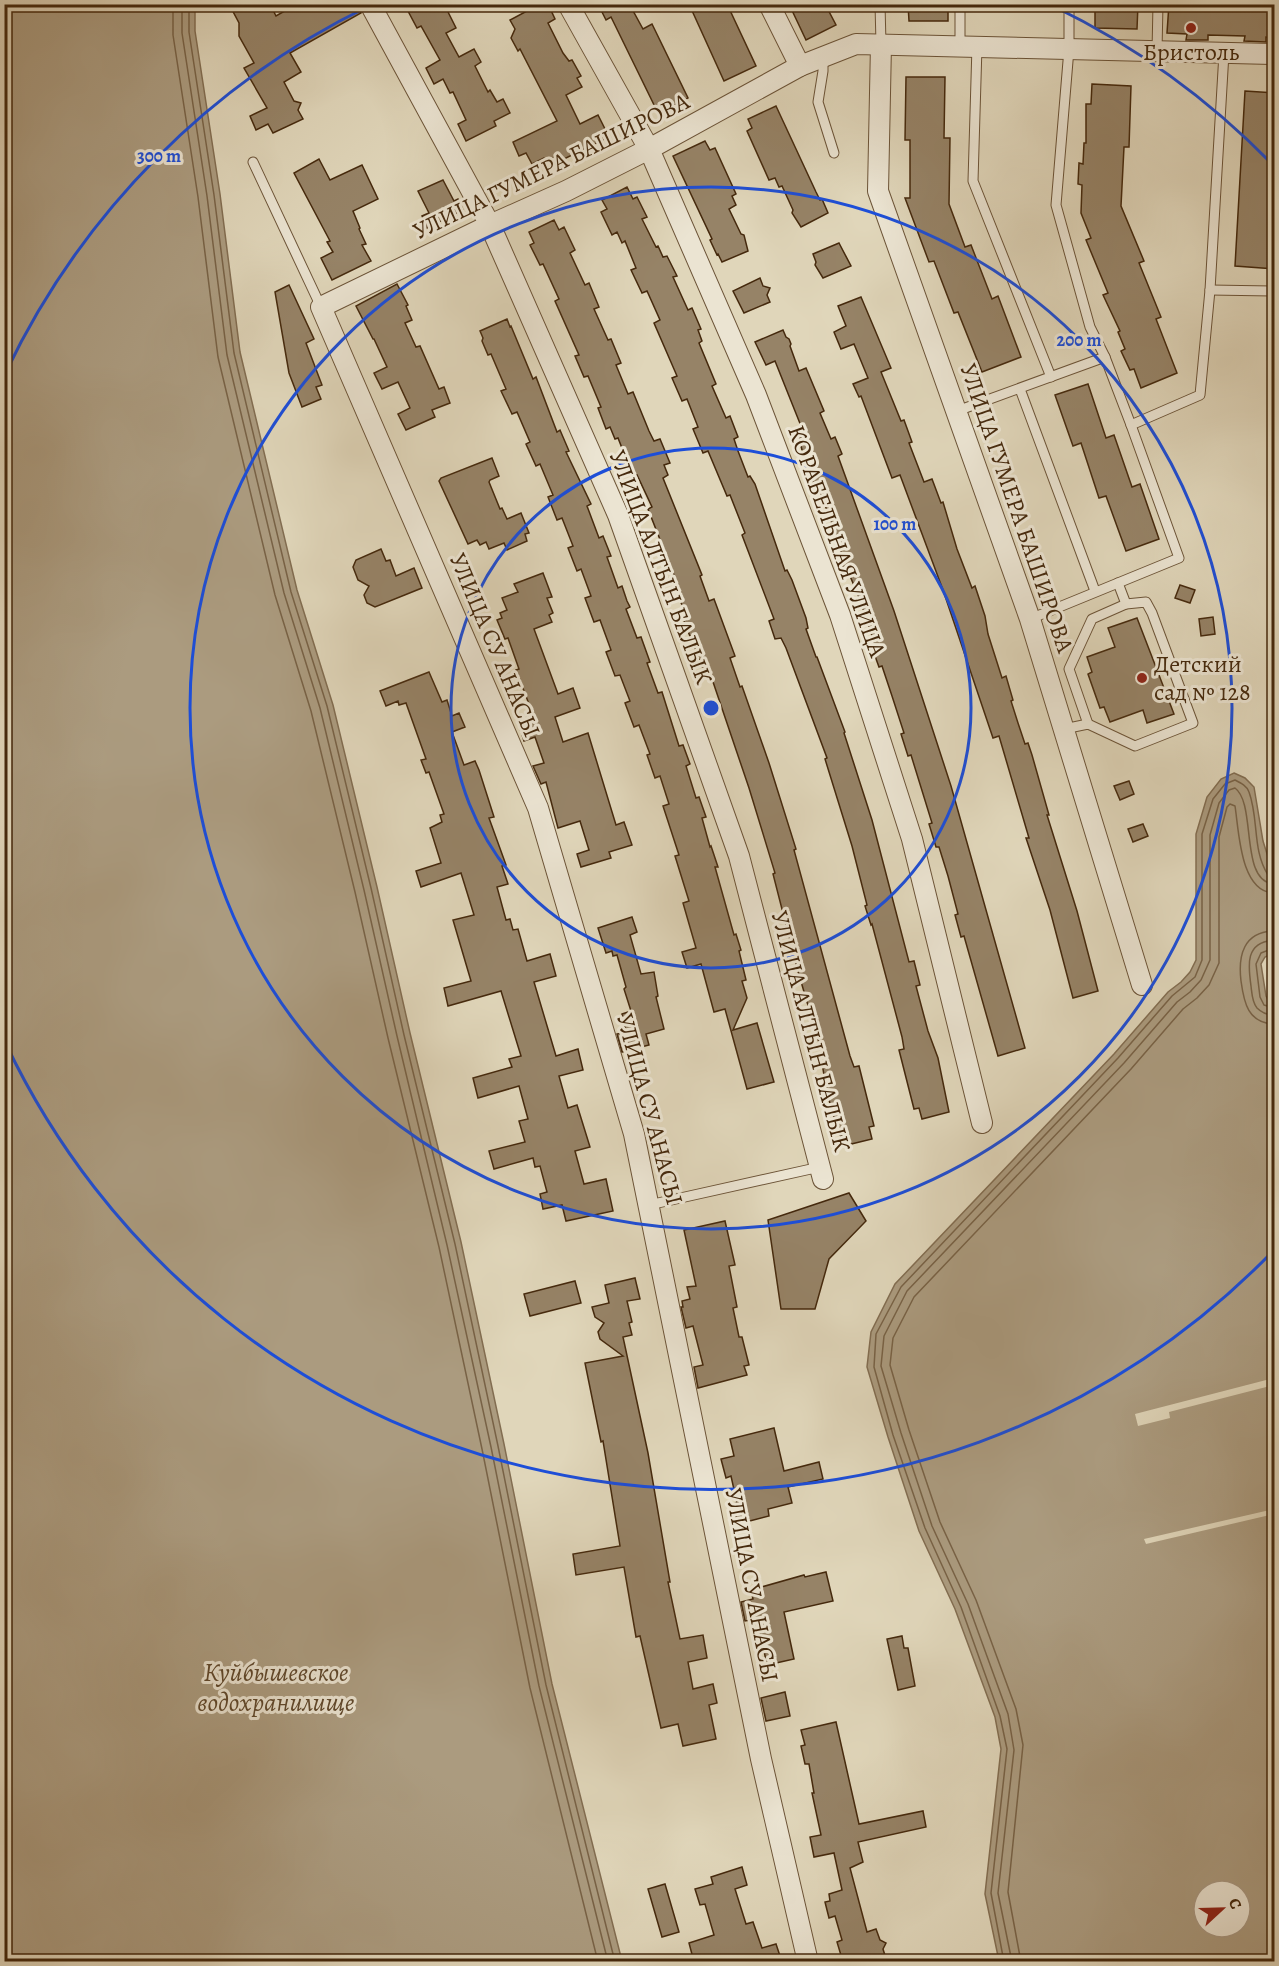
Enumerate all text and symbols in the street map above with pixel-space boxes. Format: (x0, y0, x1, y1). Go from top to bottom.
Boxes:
marker: Бристоль (1184, 21, 1198, 35)
place label: Бристоль (1143, 36, 1240, 68)
street label: УЛИЦА ГУМЕРА БАШИРОВА (407, 85, 695, 247)
text: 300 m (137, 144, 181, 168)
text: 200 m (1056, 328, 1102, 352)
street label: УЛИЦА ГУМЕРА БАШИРОВА (952, 359, 1082, 658)
street label: КОРАБЕЛЬНАЯ УЛИЦА (780, 421, 894, 662)
street label: УЛИЦА АЛТЫН БАЛЫК (602, 445, 721, 689)
text: 100 m (874, 512, 916, 536)
street label: УЛИЦА СУ АНАСЫ (442, 548, 548, 742)
place label: Детский сад № 128 (1154, 648, 1251, 708)
marker: Детский сад № 128 (1135, 671, 1149, 685)
centre of rings (701, 698, 721, 718)
street label: УЛИЦА АЛТЫН БАЛЫК (763, 907, 859, 1156)
street label: УЛИЦА СУ АНАСЫ (609, 1010, 691, 1208)
street label: УЛИЦА СУ АНАСЫ (717, 1485, 787, 1685)
water label: Куйбышевское водохранилище (197, 1655, 355, 1720)
north arrow (1192, 1879, 1252, 1939)
text: С (1223, 1895, 1247, 1913)

